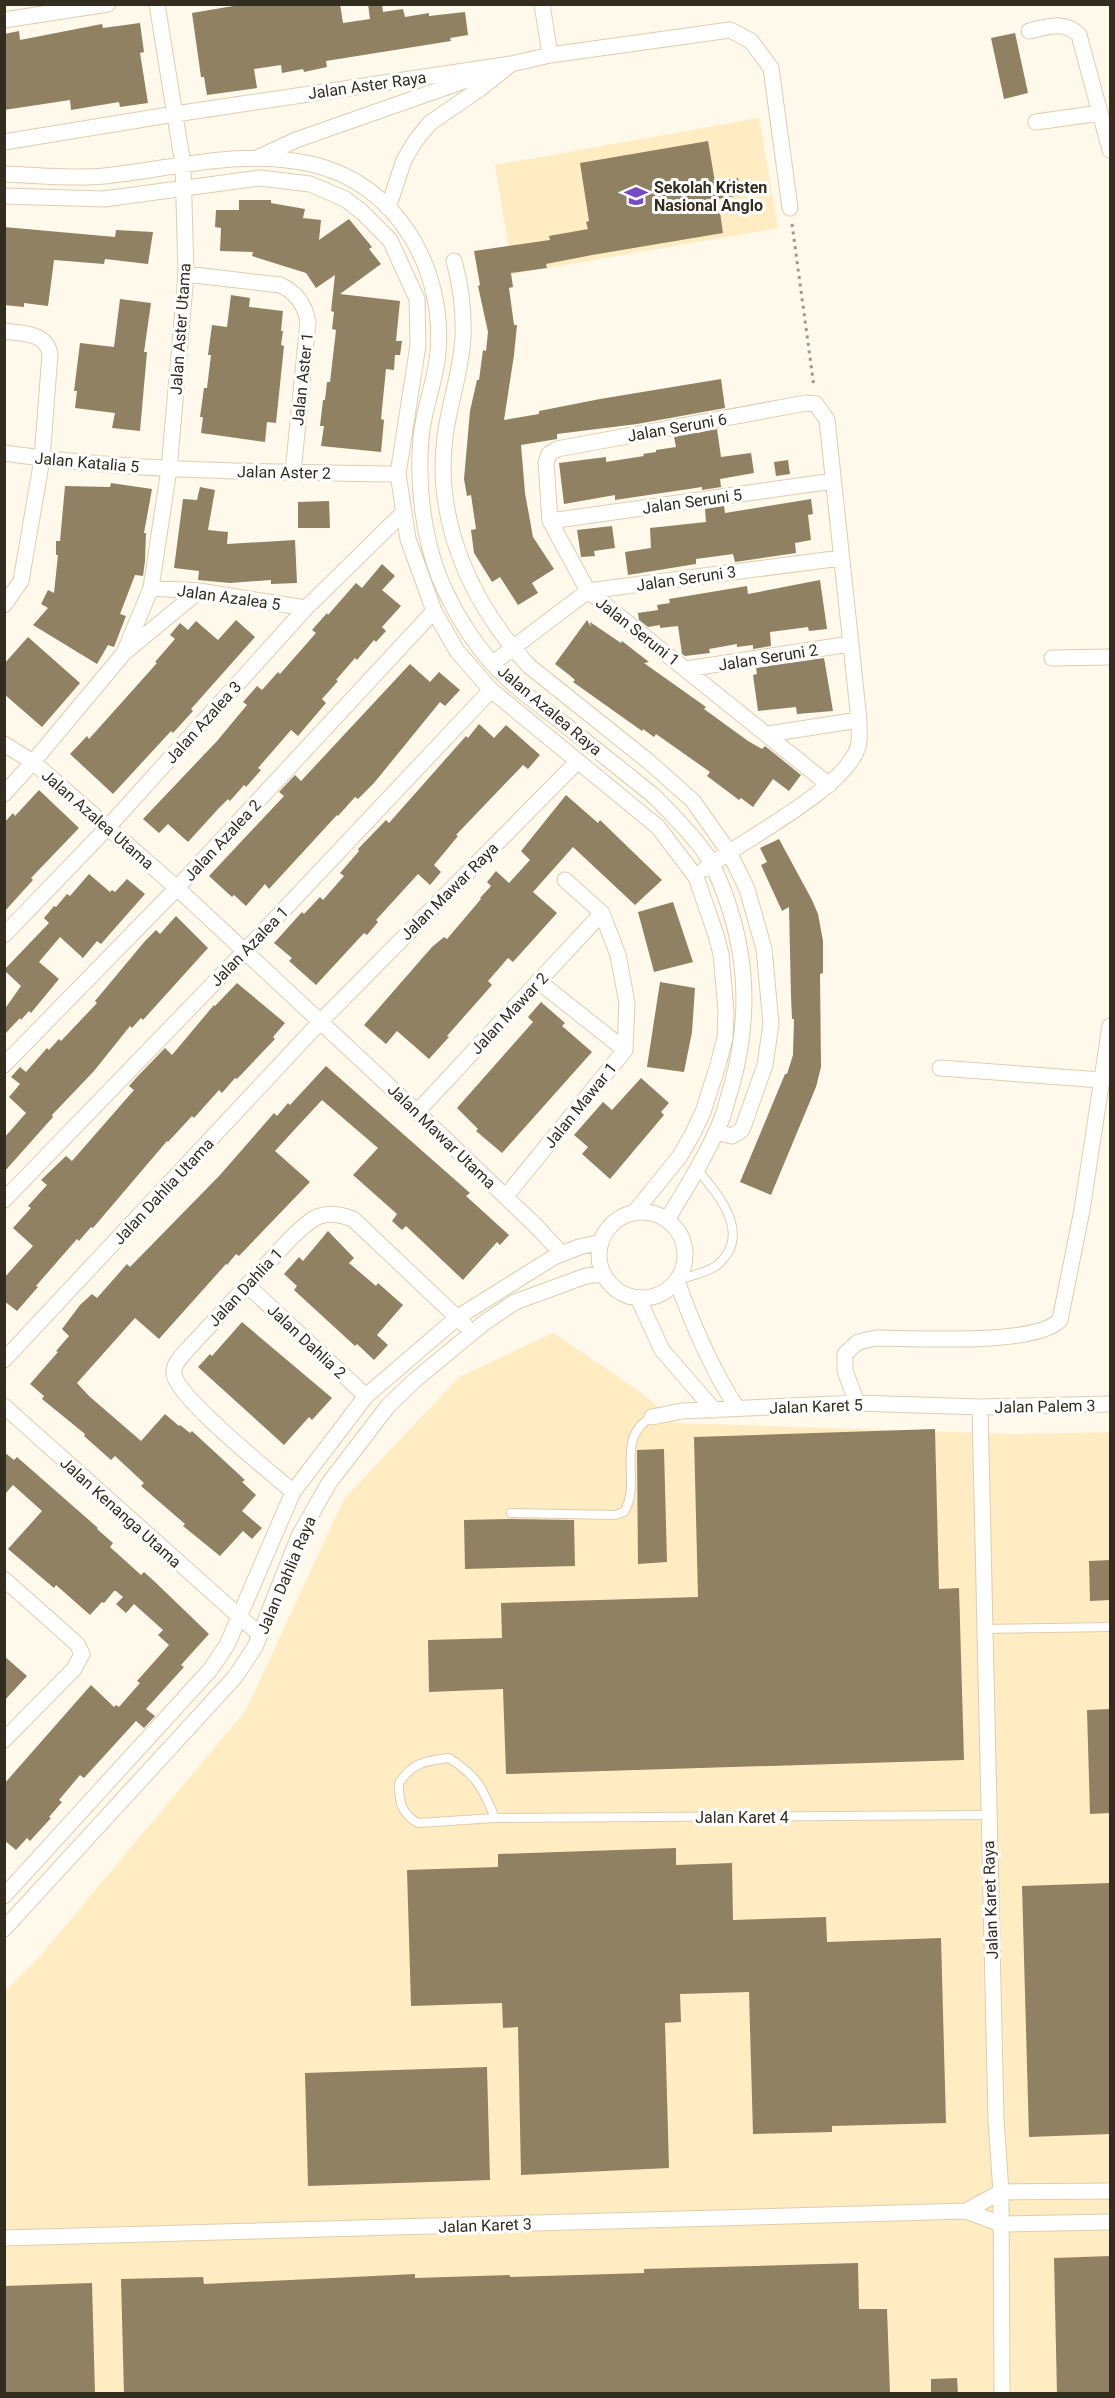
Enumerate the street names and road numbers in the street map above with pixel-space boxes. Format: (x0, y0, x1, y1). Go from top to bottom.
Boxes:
street label: Jalan Aster Raya (307, 68, 427, 103)
street label: Jalan Aster Utama (166, 263, 195, 395)
street label: Jalan Aster 1 (288, 331, 317, 427)
street label: Jalan Seruni 6 (626, 409, 728, 446)
street label: Jalan Katalia 5 (34, 448, 140, 477)
street label: Jalan Aster 2 (237, 462, 331, 483)
street label: Jalan Seruni 5 (641, 485, 743, 518)
street label: Jalan Seruni 3 (635, 562, 737, 595)
street label: Jalan Azalea 5 (176, 581, 282, 614)
street label: Jalan Seruni 1 (592, 593, 683, 670)
street label: Jalan Seruni 2 (717, 640, 819, 675)
street label: Jalan Azalea Raya (494, 661, 605, 759)
street label: Jalan Azalea 3 (161, 677, 245, 767)
street label: Jalan Azalea Utama (38, 766, 158, 873)
street label: Jalan Azalea 2 (180, 796, 265, 885)
street label: Jalan Mawar Raya (397, 839, 502, 944)
street label: Jalan Azalea 1 (206, 902, 292, 990)
street label: Jalan Mawar 2 (467, 969, 552, 1058)
street label: Jalan Mawar 1 (540, 1059, 621, 1152)
street label: Jalan Mawar Utama (384, 1080, 500, 1193)
street label: Jalan Dahlia Utama (109, 1134, 218, 1248)
street label: Jalan Dahlia 1 (204, 1244, 287, 1331)
street label: Jalan Dahlia 2 (263, 1300, 350, 1383)
street label: Jalan Karet 5 (769, 1395, 863, 1418)
street label: Jalan Palem 3 (994, 1396, 1096, 1417)
street label: Jalan Kenanga Utama (56, 1453, 185, 1572)
street label: Jalan Dahlia Raya (253, 1513, 320, 1637)
street label: Jalan Karet 4 (695, 1808, 789, 1827)
street label: Jalan Karet Raya (979, 1840, 1002, 1960)
street label: Jalan Karet 3 (438, 2214, 532, 2237)

